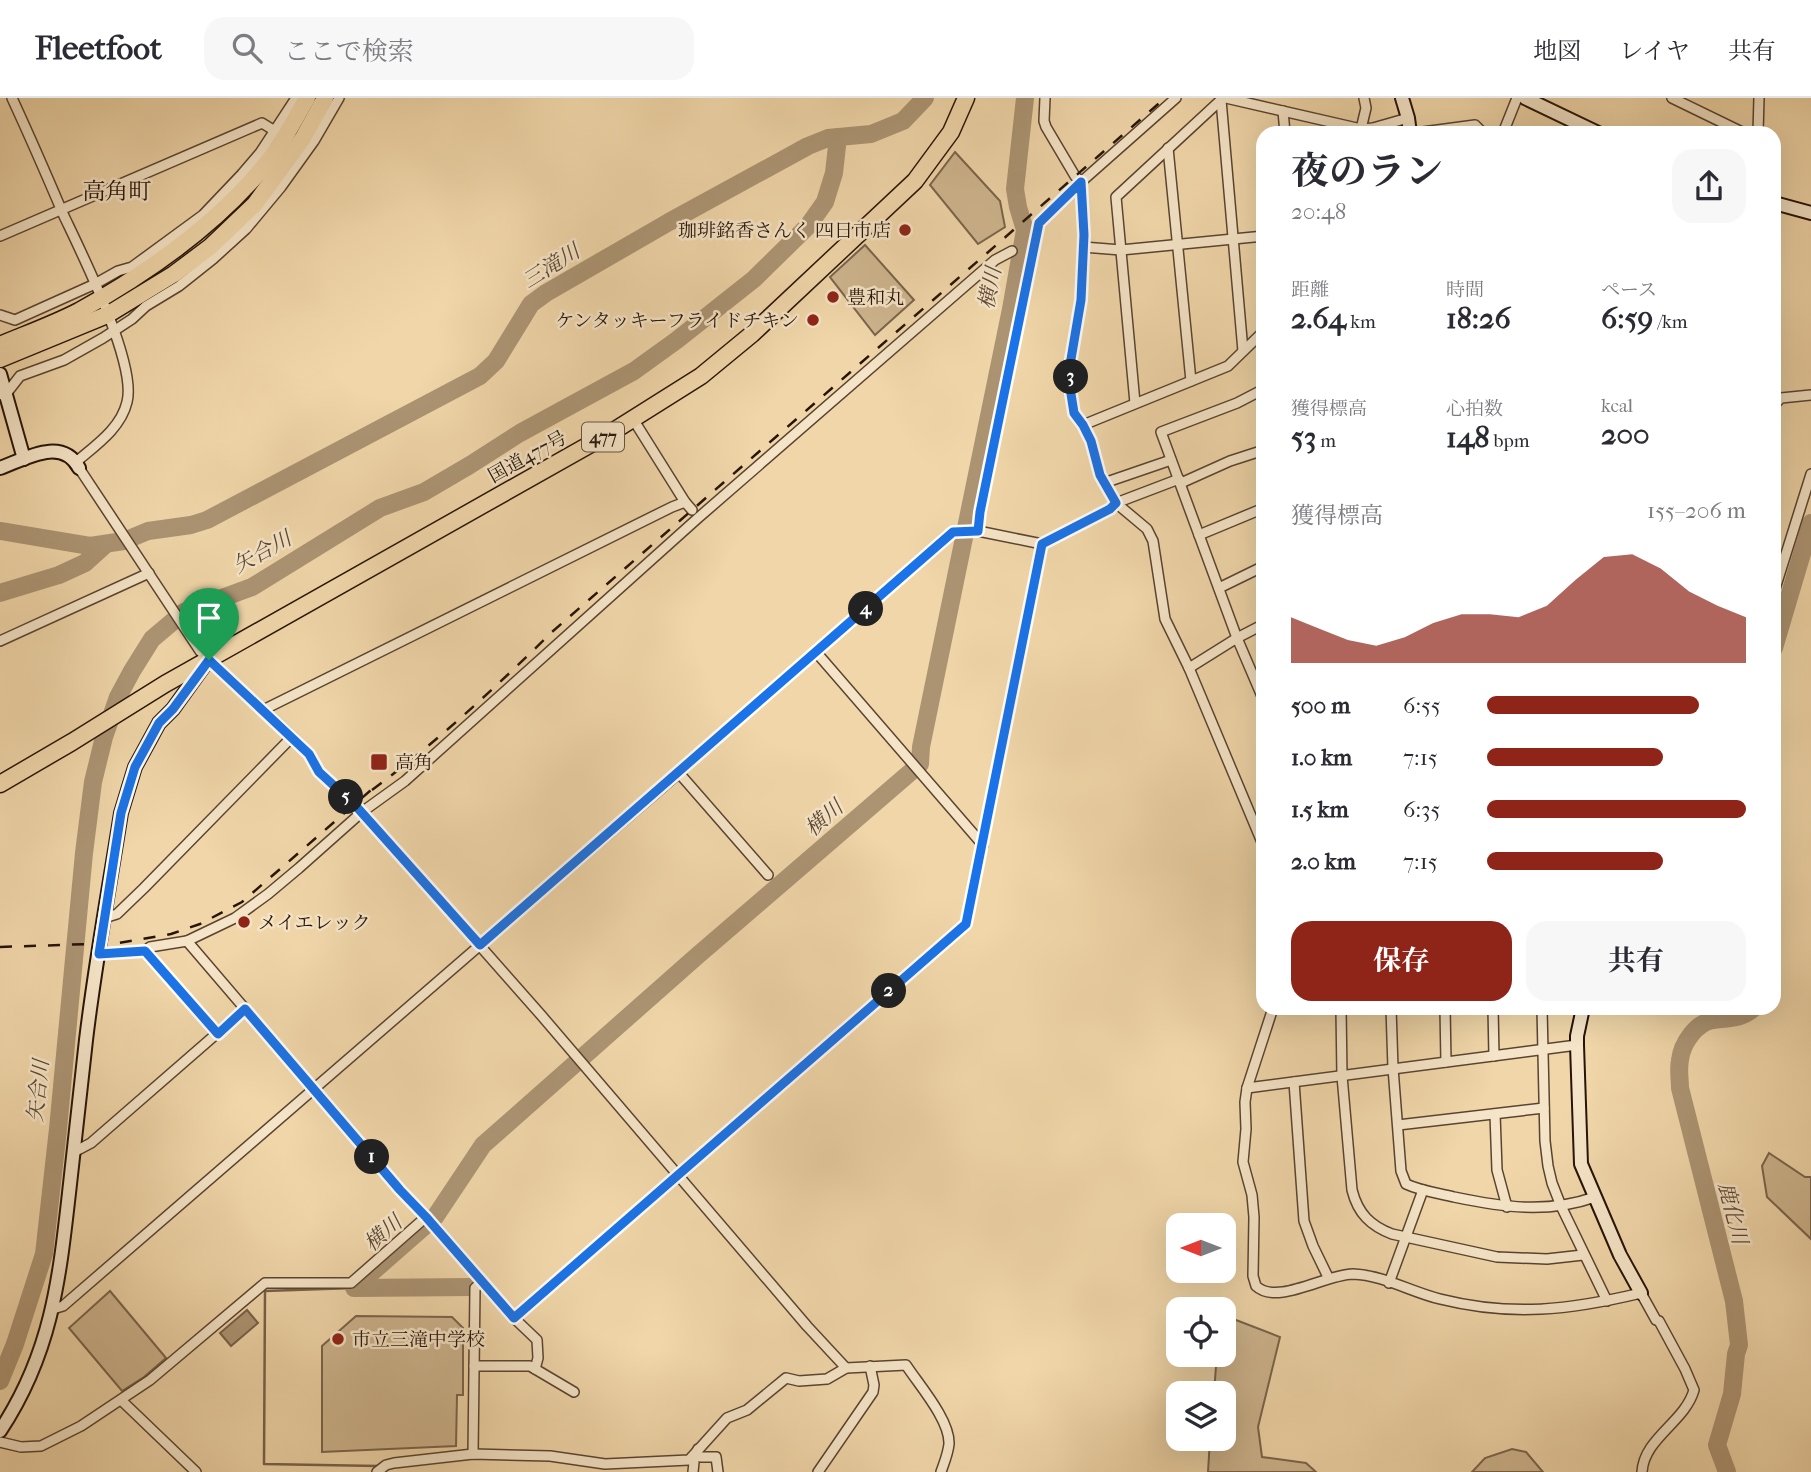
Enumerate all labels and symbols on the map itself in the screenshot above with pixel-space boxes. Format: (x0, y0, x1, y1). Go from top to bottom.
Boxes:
district label: 高角町 (83, 178, 152, 205)
place label: 珈琲銘香さんく 四日市店 (678, 220, 891, 242)
marker: 珈琲銘香さんく 四日市店 (897, 222, 913, 238)
water label: 三滝川 (518, 238, 586, 293)
water label: 横川 (974, 263, 1006, 311)
place label: 豊和丸 (847, 287, 904, 309)
marker: 豊和丸 (825, 289, 841, 305)
place label: ケンタッキーフライドチキン (555, 310, 799, 332)
marker: ケンタッキーフライドチキン (805, 312, 821, 328)
pin: 3 (1054, 360, 1088, 394)
road number: 477 (582, 422, 624, 452)
street label: 国道477号 (485, 426, 570, 487)
water label: 矢合川 (229, 525, 297, 578)
pin (179, 588, 239, 660)
pin: 4 (848, 592, 884, 626)
marker: 高角 (369, 752, 389, 772)
place label: 高角 (395, 752, 433, 774)
pin: 5 (328, 780, 364, 814)
water label: 横川 (800, 794, 849, 841)
place label: メイエレック (258, 912, 371, 934)
marker: メイエレック (236, 914, 252, 930)
pin: 2 (872, 974, 906, 1008)
water label: 矢合川 (23, 1056, 53, 1124)
pin: 1 (354, 1140, 390, 1174)
water label: 鹿化川 (1714, 1180, 1753, 1248)
water label: 横川 (359, 1209, 408, 1256)
north arrow (1166, 1213, 1236, 1283)
place label: 市立三滝中学校 (352, 1329, 485, 1351)
marker: 市立三滝中学校 (330, 1331, 346, 1347)

